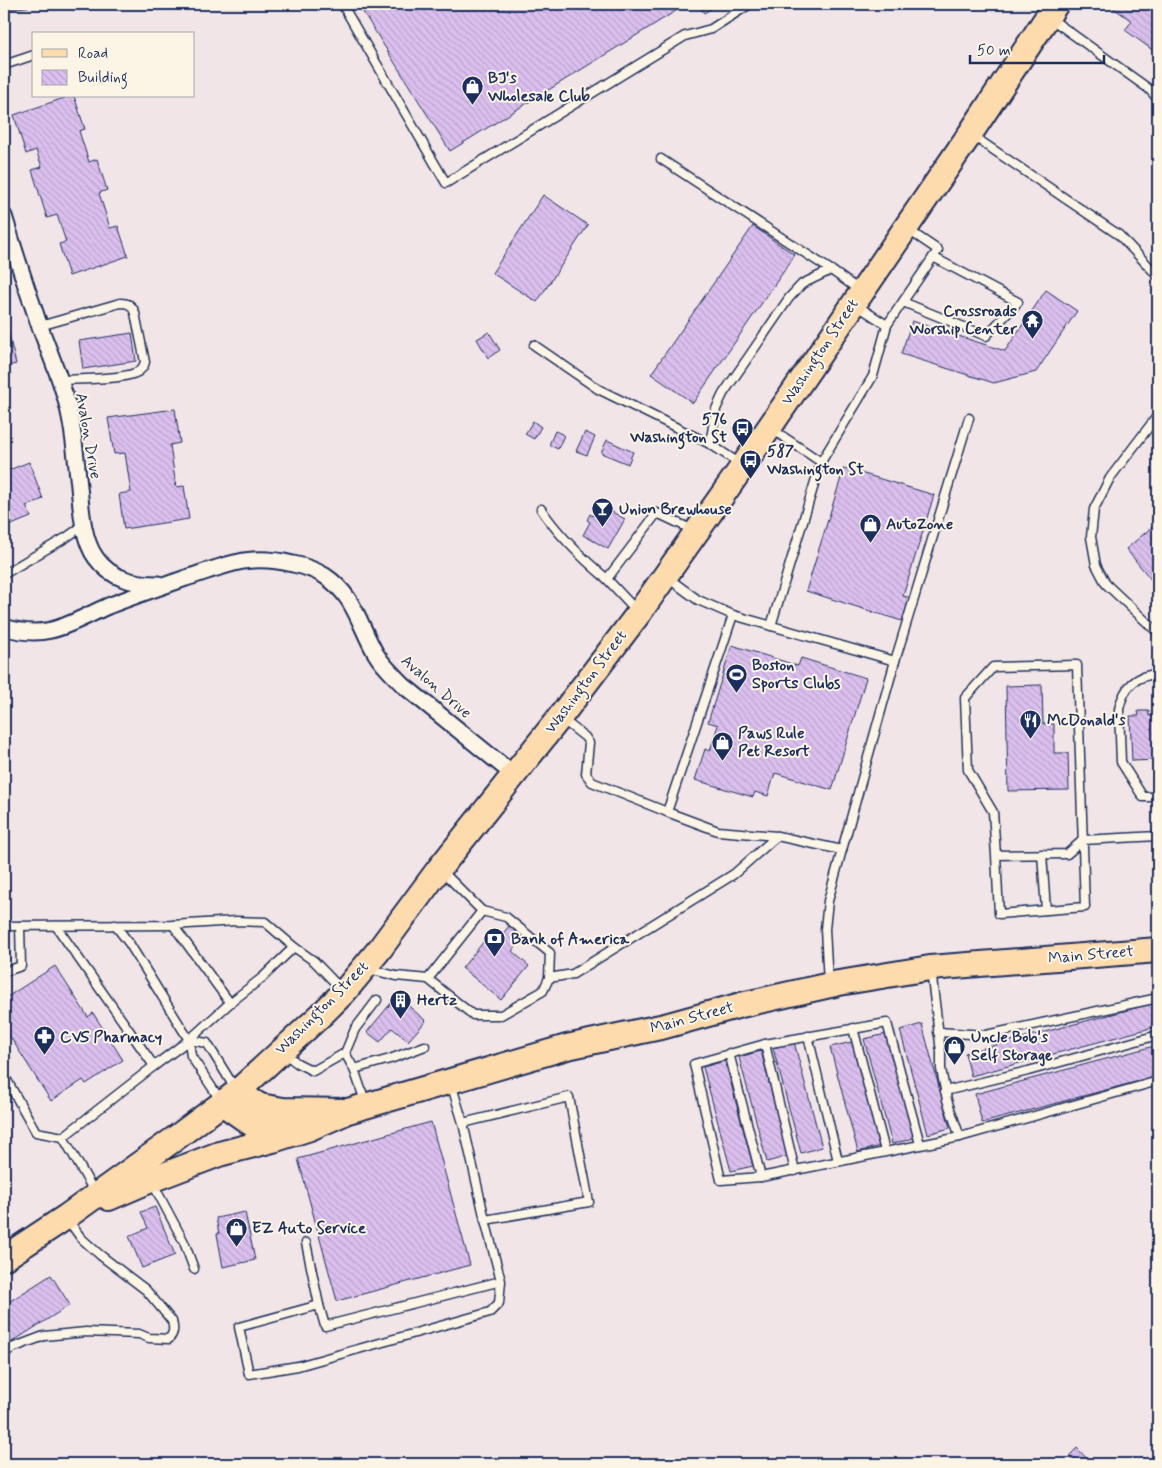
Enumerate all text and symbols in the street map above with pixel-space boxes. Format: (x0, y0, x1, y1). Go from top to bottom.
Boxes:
legend (32, 32, 195, 98)
scale bar (970, 32, 1103, 64)
text: 50 m (977, 41, 1011, 61)
text: Road (78, 44, 108, 64)
text: Building (78, 68, 128, 89)
place label: BJ's Wholesale Club (487, 68, 590, 107)
shop icon: BJ's Wholesale Club (460, 75, 484, 106)
street label: Washington Street (777, 295, 864, 410)
place label: Crossroads Worship Center (908, 301, 1017, 340)
temple icon: Crossroads Worship Center (1021, 308, 1045, 339)
street label: Avalon Drive (70, 391, 106, 481)
place label: 576 Washington St (629, 409, 727, 450)
bus stop icon: 576 Washington St (731, 416, 755, 447)
place label: 587 Washington St (766, 441, 864, 482)
bus stop icon: 587 Washington St (739, 448, 763, 479)
bar icon: Union Brewhouse (591, 497, 615, 528)
place label: Union Brewhouse (619, 499, 732, 520)
shop icon: AutoZone (858, 512, 882, 543)
place label: AutoZone (886, 514, 953, 535)
street label: Washington Street (540, 626, 633, 739)
street label: Avalon Drive (396, 650, 476, 724)
place label: Boston Sports Clubs (752, 655, 841, 694)
sports icon: Boston Sports Clubs (724, 662, 748, 693)
restaurant icon: McDonald's (1019, 708, 1043, 739)
place label: McDonald's (1047, 710, 1126, 731)
place label: Paws Rule Pet Resort (738, 723, 810, 762)
shop icon: Paws Rule Pet Resort (710, 730, 734, 761)
bank icon: Bank of America (483, 927, 507, 958)
place label: Bank of America (511, 929, 629, 950)
street label: Main Street (1047, 941, 1135, 969)
street label: Washington Street (271, 957, 374, 1060)
building icon: Hertz (389, 988, 413, 1019)
place label: Hertz (417, 990, 457, 1011)
street label: Main Street (648, 997, 737, 1039)
pharmacy icon: CVS Pharmacy (32, 1025, 56, 1056)
place label: CVS Pharmacy (60, 1027, 162, 1048)
place label: Uncle Bob's Self Storage (971, 1027, 1053, 1067)
shop icon: Uncle Bob's Self Storage (943, 1034, 967, 1065)
shop icon: EZ Auto Service (224, 1216, 248, 1247)
place label: EZ Auto Service (252, 1218, 366, 1239)

